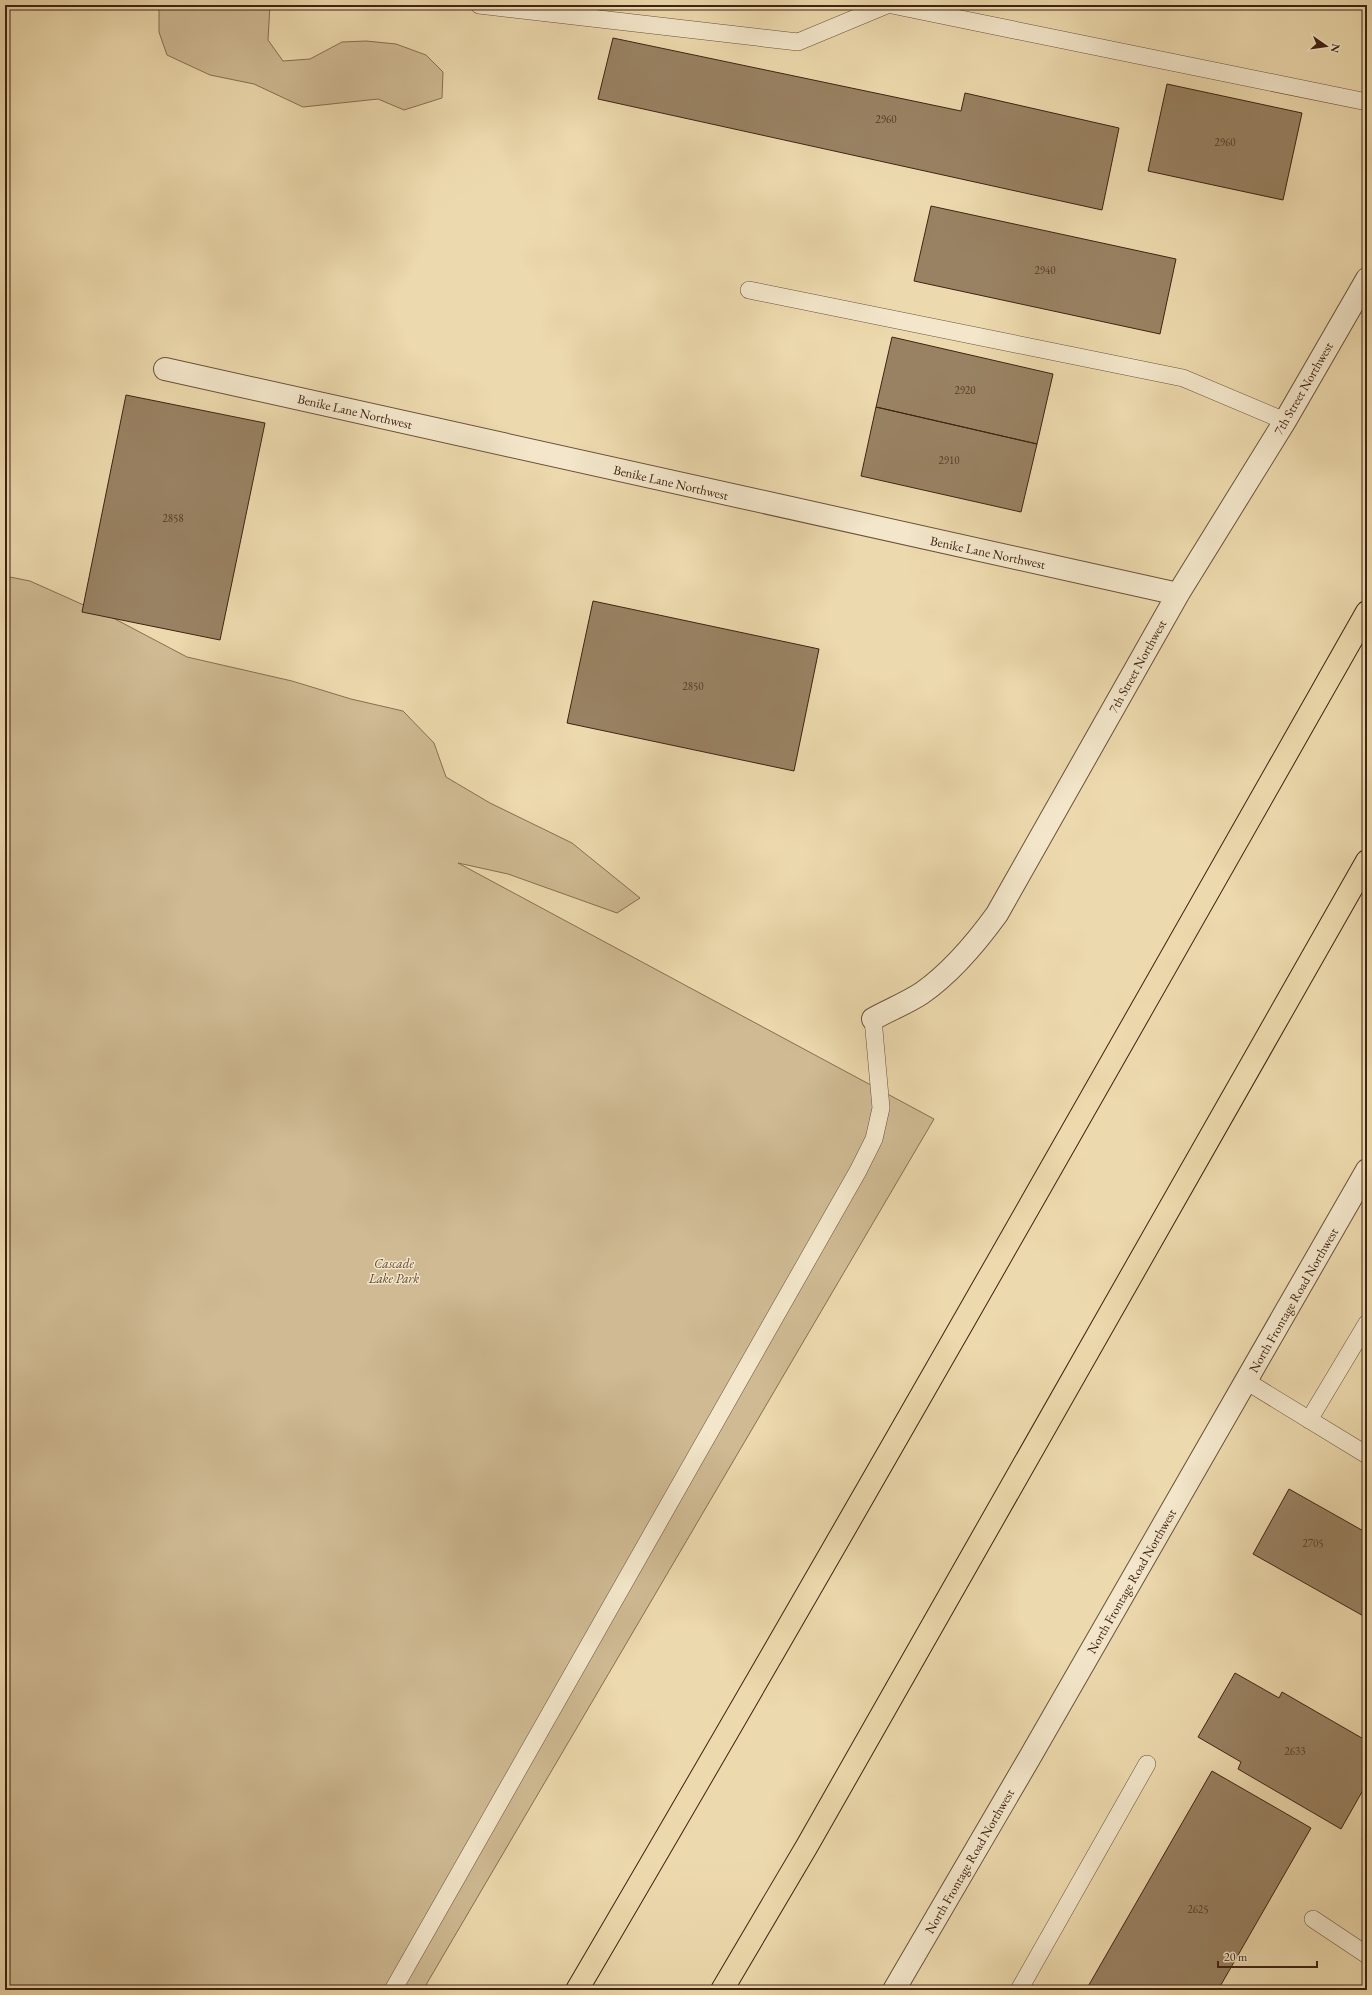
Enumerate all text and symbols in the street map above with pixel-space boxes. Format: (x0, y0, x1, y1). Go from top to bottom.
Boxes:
north arrow (1306, 26, 1346, 66)
text: N (1328, 42, 1344, 54)
house number: 2960 (875, 112, 897, 126)
house number: 2960 (1214, 135, 1236, 149)
house number: 2940 (1034, 263, 1056, 277)
street label: 7th Street Northwest (1270, 339, 1337, 438)
house number: 2920 (954, 383, 976, 397)
street label: Benike Lane Northwest (296, 390, 414, 433)
house number: 2910 (938, 453, 960, 467)
street label: Benike Lane Northwest (612, 461, 730, 504)
house number: 2858 (162, 511, 184, 525)
street label: Benike Lane Northwest (929, 532, 1047, 573)
street label: 7th Street Northwest (1105, 617, 1170, 716)
house number: 2850 (682, 679, 704, 693)
street label: North Frontage Road Northwest (1245, 1225, 1342, 1376)
park label: Cascade Lake Park (368, 1255, 419, 1287)
street label: North Frontage Road Northwest (1083, 1506, 1180, 1657)
house number: 2705 (1302, 1536, 1324, 1550)
house number: 2633 (1284, 1744, 1306, 1758)
street label: North Frontage Road Northwest (921, 1786, 1018, 1937)
house number: 2625 (1187, 1902, 1209, 1916)
scale bar (1218, 1943, 1317, 1969)
text: 20 m (1224, 1949, 1248, 1965)

